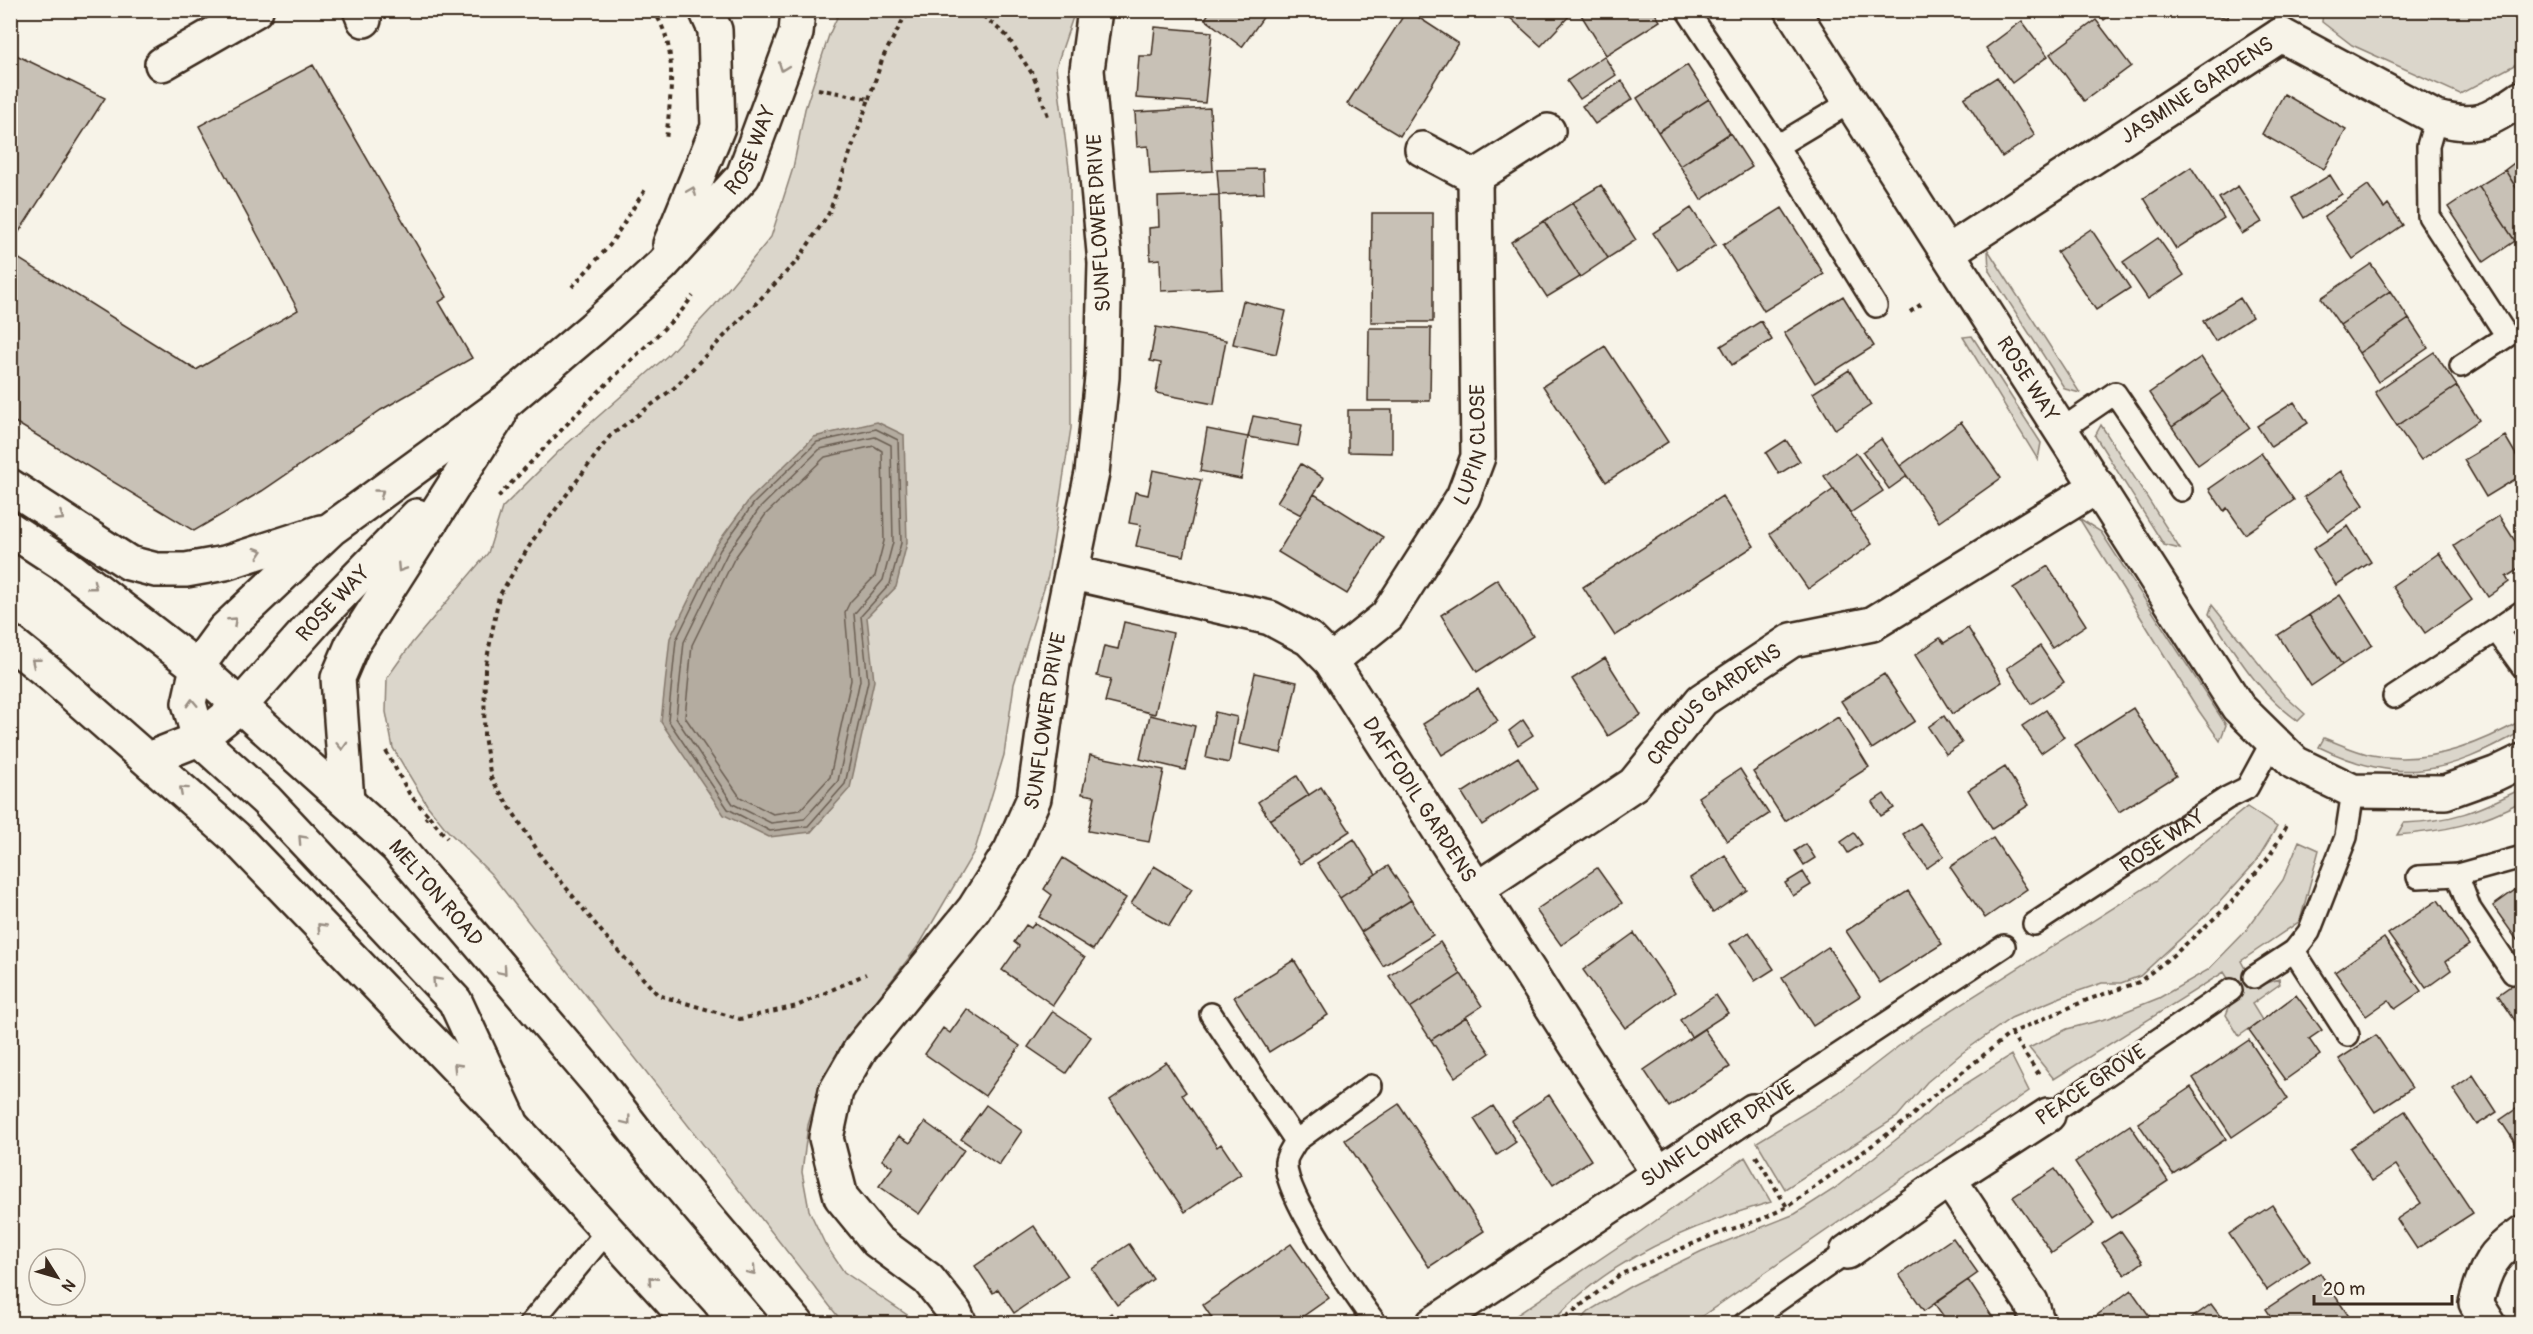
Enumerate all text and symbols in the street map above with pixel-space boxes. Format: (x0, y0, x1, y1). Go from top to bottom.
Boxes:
street label: JASMINE GARDENS (2115, 30, 2279, 150)
one-way arrow (778, 61, 791, 72)
street label: ROSE WAY (719, 101, 782, 201)
street label: SUNFLOWER DRIVE (1081, 133, 1117, 313)
one-way arrow (685, 187, 697, 198)
street label: ROSE WAY (1991, 331, 2065, 427)
street label: LUPIN CLOSE (1447, 384, 1493, 511)
one-way arrow (373, 490, 384, 501)
one-way arrow (53, 510, 64, 521)
one-way arrow (253, 547, 264, 559)
street label: ROSE WAY (290, 559, 376, 647)
one-way arrow (397, 562, 409, 572)
one-way arrow (86, 579, 97, 590)
one-way arrow (226, 617, 237, 628)
street label: SUNFLOWER DRIVE (1017, 630, 1072, 814)
street label: CROCUS GARDENS (1641, 637, 1786, 771)
one-way arrow (31, 659, 42, 670)
one-way arrow (185, 698, 198, 707)
street label: DAFFODIL GARDENS (1357, 712, 1483, 888)
one-way arrow (335, 741, 348, 750)
one-way arrow (179, 786, 189, 797)
street label: ROSE WAY (2115, 803, 2210, 878)
street label: MELTON ROAD (383, 834, 489, 952)
one-way arrow (298, 836, 309, 846)
one-way arrow (317, 923, 328, 934)
one-way arrow (496, 964, 507, 974)
one-way arrow (432, 978, 443, 989)
street label: PEACE GROVE (2031, 1038, 2151, 1132)
one-way arrow (453, 1064, 464, 1075)
street label: SUNFLOWER DRIVE (1636, 1074, 1800, 1194)
one-way arrow (620, 1114, 631, 1125)
north arrow (27, 1247, 87, 1307)
one-way arrow (745, 1264, 756, 1275)
scale bar (2314, 1268, 2452, 1306)
text: N (57, 1275, 79, 1296)
one-way arrow (648, 1277, 659, 1287)
text: 20 m (2323, 1278, 2365, 1301)

